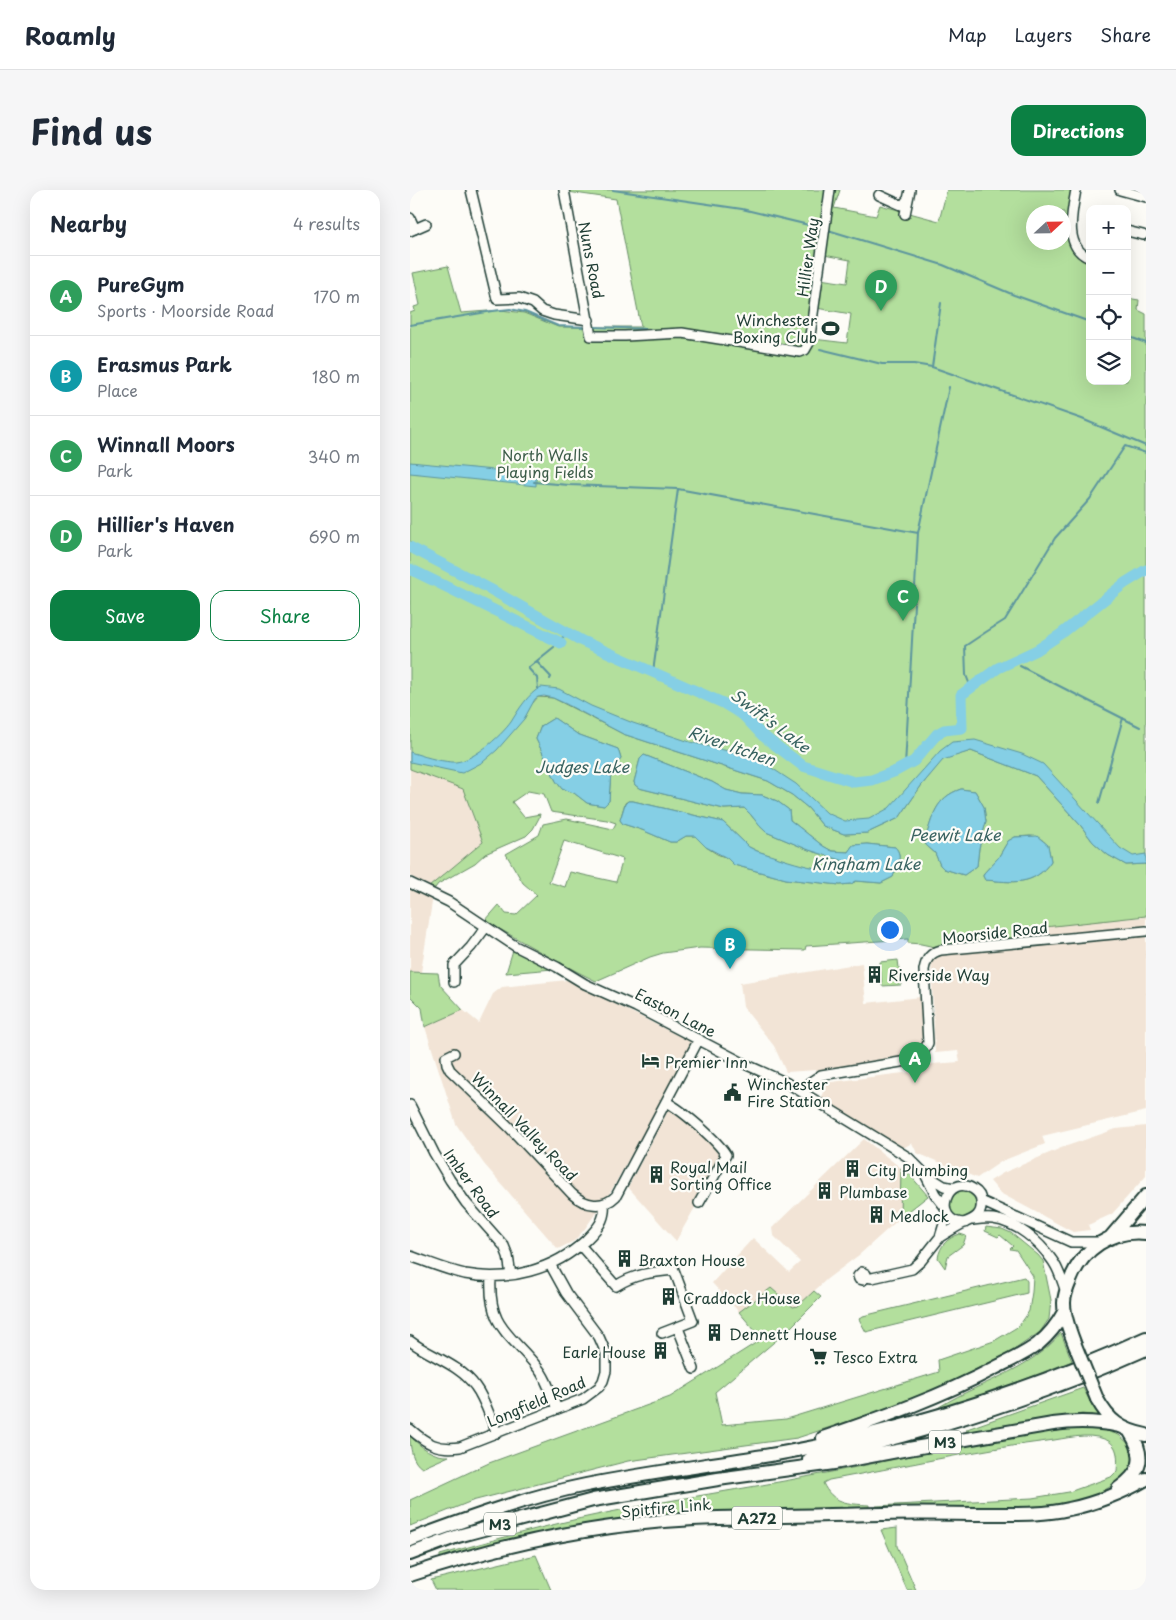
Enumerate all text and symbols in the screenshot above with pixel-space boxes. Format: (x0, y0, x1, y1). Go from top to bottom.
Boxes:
text: Roamly (25, 17, 116, 53)
text: Map (948, 21, 987, 48)
text: Layers (1015, 21, 1072, 48)
text: Share (1100, 21, 1151, 48)
text: Find us (30, 104, 152, 157)
button: Directions (1011, 105, 1146, 156)
north arrow (1026, 205, 1071, 250)
map controls (1086, 205, 1131, 385)
button: + (1086, 205, 1131, 250)
text: Nearby (50, 207, 127, 239)
text: 4 results (293, 211, 360, 235)
street label: Hillier Way (790, 216, 824, 298)
street label: Nuns Road (573, 220, 611, 300)
button: − (1086, 250, 1131, 295)
text: PureGym (97, 270, 185, 298)
pin: D (865, 270, 897, 311)
text: A (60, 284, 72, 308)
text: 170 m (314, 284, 360, 308)
button: locate (1086, 295, 1131, 340)
text: Sports · Moorside Road (97, 298, 274, 322)
place label: Winchester Boxing Club (733, 308, 817, 348)
sports icon: Winchester Boxing Club (821, 318, 841, 338)
button: layers (1086, 340, 1131, 385)
text: Erasmus Park (97, 350, 232, 378)
text: B (61, 364, 71, 388)
text: 180 m (312, 364, 360, 388)
text: Place (97, 378, 138, 402)
text: Winnall Moors (97, 430, 235, 458)
park label: North Walls Playing Fields (497, 443, 594, 483)
text: C (60, 444, 72, 468)
text: 340 m (308, 444, 360, 468)
text: Park (97, 458, 133, 482)
text: Hillier's Haven (97, 510, 235, 538)
text: D (60, 524, 72, 548)
text: 690 m (309, 524, 360, 548)
text: Park (97, 538, 133, 562)
pin: C (887, 580, 919, 621)
button: Save (50, 590, 200, 641)
button: Share (210, 590, 360, 641)
water label: Swift's Lake (726, 682, 817, 759)
water label: River Itchen (685, 719, 780, 772)
water label: Judges Lake (535, 754, 631, 778)
water label: Peewit Lake (910, 822, 1002, 846)
water label: Kingham Lake (812, 851, 922, 875)
street label: Moorside Road (941, 915, 1049, 949)
your location (877, 917, 903, 943)
pin: B (714, 928, 746, 969)
place label: Riverside Way (888, 963, 990, 986)
building icon: Riverside Way (864, 964, 884, 984)
street label: Easton Lane (632, 982, 720, 1042)
pin: A (899, 1042, 931, 1083)
place label: Premier Inn (665, 1050, 748, 1073)
hotel icon: Premier Inn (641, 1051, 661, 1071)
street label: Winnall Valley Road (467, 1066, 583, 1186)
place label: Winchester Fire Station (747, 1072, 831, 1112)
public building icon: Winchester Fire Station (723, 1082, 743, 1102)
street label: Imber Road (439, 1143, 505, 1223)
place label: Royal Mail Sorting Office (670, 1155, 772, 1195)
place label: City Plumbing (867, 1158, 968, 1181)
building icon: City Plumbing (843, 1159, 863, 1179)
building icon: Royal Mail Sorting Office (646, 1165, 666, 1185)
place label: Plumbase (839, 1180, 907, 1203)
building icon: Plumbase (815, 1181, 835, 1201)
place label: Medlock (890, 1204, 949, 1227)
building icon: Medlock (866, 1205, 886, 1225)
place label: Braxton House (638, 1248, 745, 1271)
building icon: Braxton House (614, 1249, 634, 1269)
place label: Craddock House (683, 1286, 801, 1309)
building icon: Craddock House (659, 1287, 679, 1307)
place label: Dennett House (729, 1322, 837, 1345)
building icon: Dennett House (705, 1323, 725, 1343)
place label: Earle House (563, 1340, 646, 1363)
building icon: Earle House (650, 1341, 670, 1361)
place label: Tesco Extra (833, 1345, 918, 1368)
supermarket icon: Tesco Extra (809, 1346, 829, 1366)
street label: Longfield Road (483, 1370, 589, 1432)
road number: M3 (929, 1430, 961, 1454)
street label: Spitfire Link (620, 1492, 712, 1522)
road number: A272 (732, 1506, 782, 1530)
road number: M3 (484, 1512, 516, 1536)

